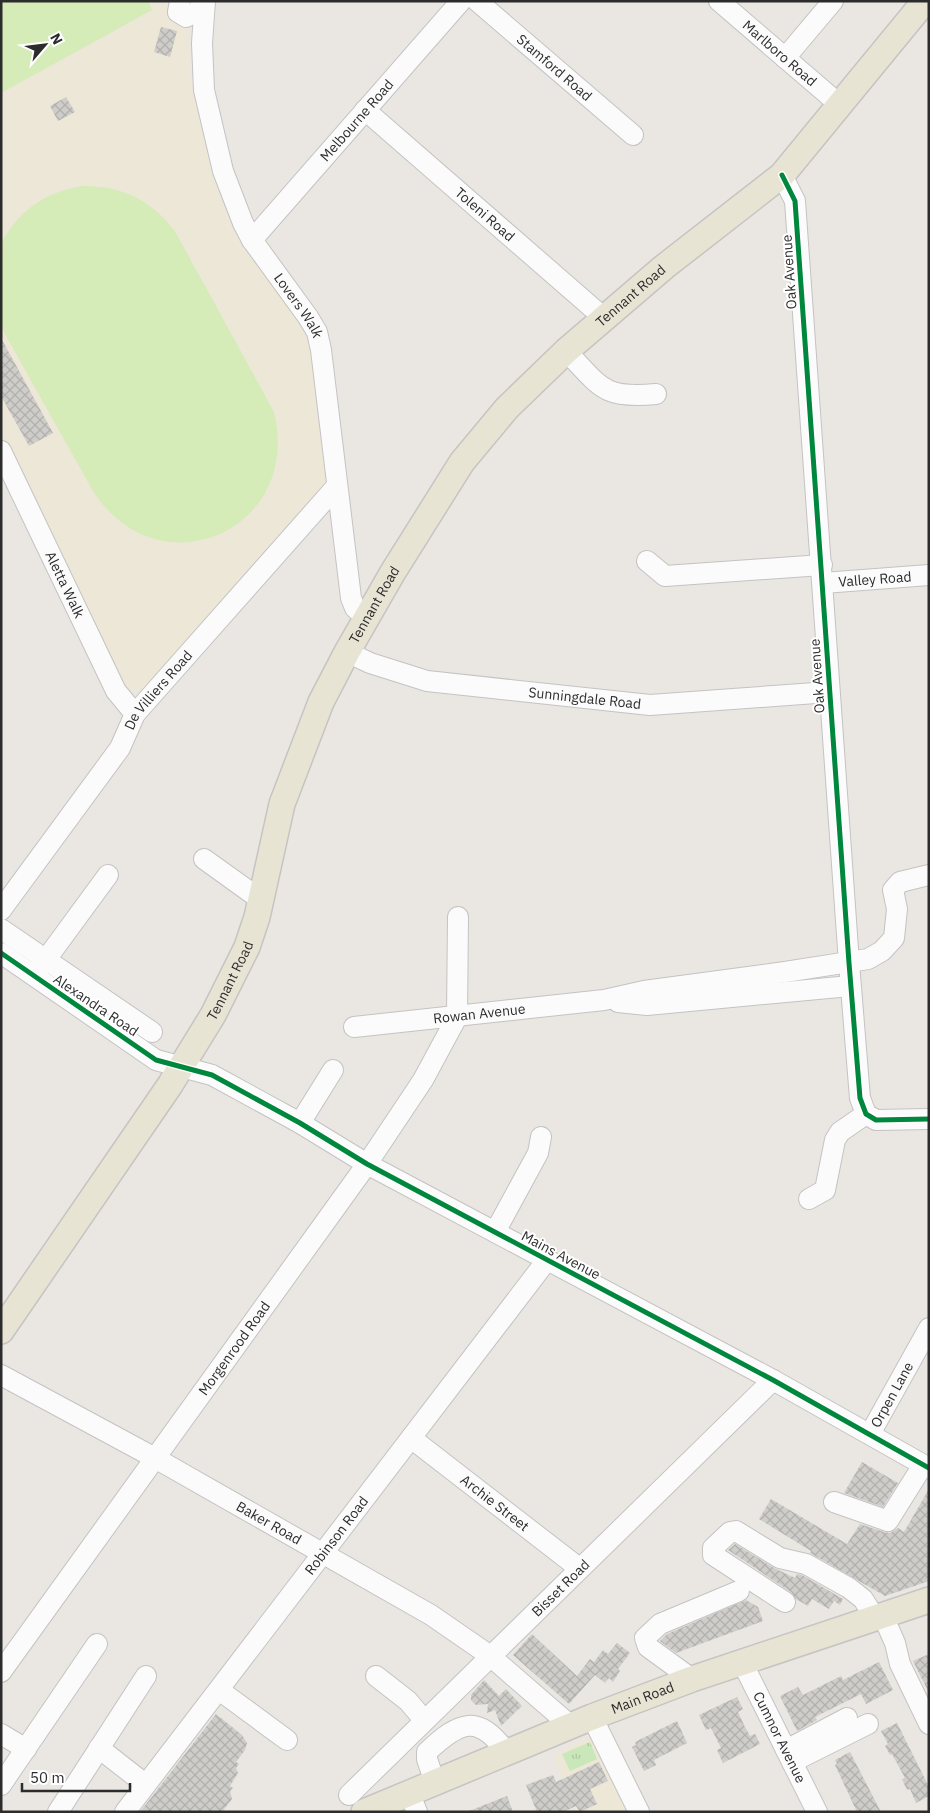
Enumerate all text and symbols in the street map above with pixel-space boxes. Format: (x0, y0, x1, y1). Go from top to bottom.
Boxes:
street label: Marlboro Road (739, 16, 821, 90)
north arrow (20, 20, 70, 70)
text: N (46, 30, 67, 48)
street label: Stamford Road (513, 30, 596, 105)
street label: Melbourne Road (316, 76, 397, 165)
street label: Toleni Road (451, 183, 519, 245)
street label: Oak Avenue (777, 234, 801, 310)
street label: Tennant Road (592, 261, 669, 331)
street label: Lovers Walk (270, 269, 327, 340)
street label: Aletta Walk (41, 548, 89, 621)
street label: Tennant Road (345, 563, 404, 647)
street label: Valley Road (838, 567, 912, 591)
street label: Oak Avenue (805, 638, 829, 714)
street label: De Villiers Road (120, 647, 196, 733)
street label: Sunningdale Road (527, 683, 642, 713)
street label: Tennant Road (203, 939, 257, 1024)
street label: Alexandra Road (50, 970, 142, 1040)
street label: Rowan Avenue (432, 1000, 527, 1027)
street label: Mains Avenue (518, 1227, 604, 1284)
street label: Morgenrood Road (194, 1298, 274, 1399)
street label: Orpen Lane (866, 1358, 917, 1431)
street label: Archie Street (457, 1471, 533, 1535)
street label: Robinson Road (301, 1493, 372, 1578)
street label: Baker Road (233, 1497, 305, 1548)
street label: Bisset Road (528, 1556, 593, 1620)
street label: Main Road (609, 1678, 676, 1718)
street label: Cumnor Avenue (749, 1688, 810, 1786)
scale bar (22, 1760, 130, 1792)
text: 50 m (30, 1768, 65, 1787)

